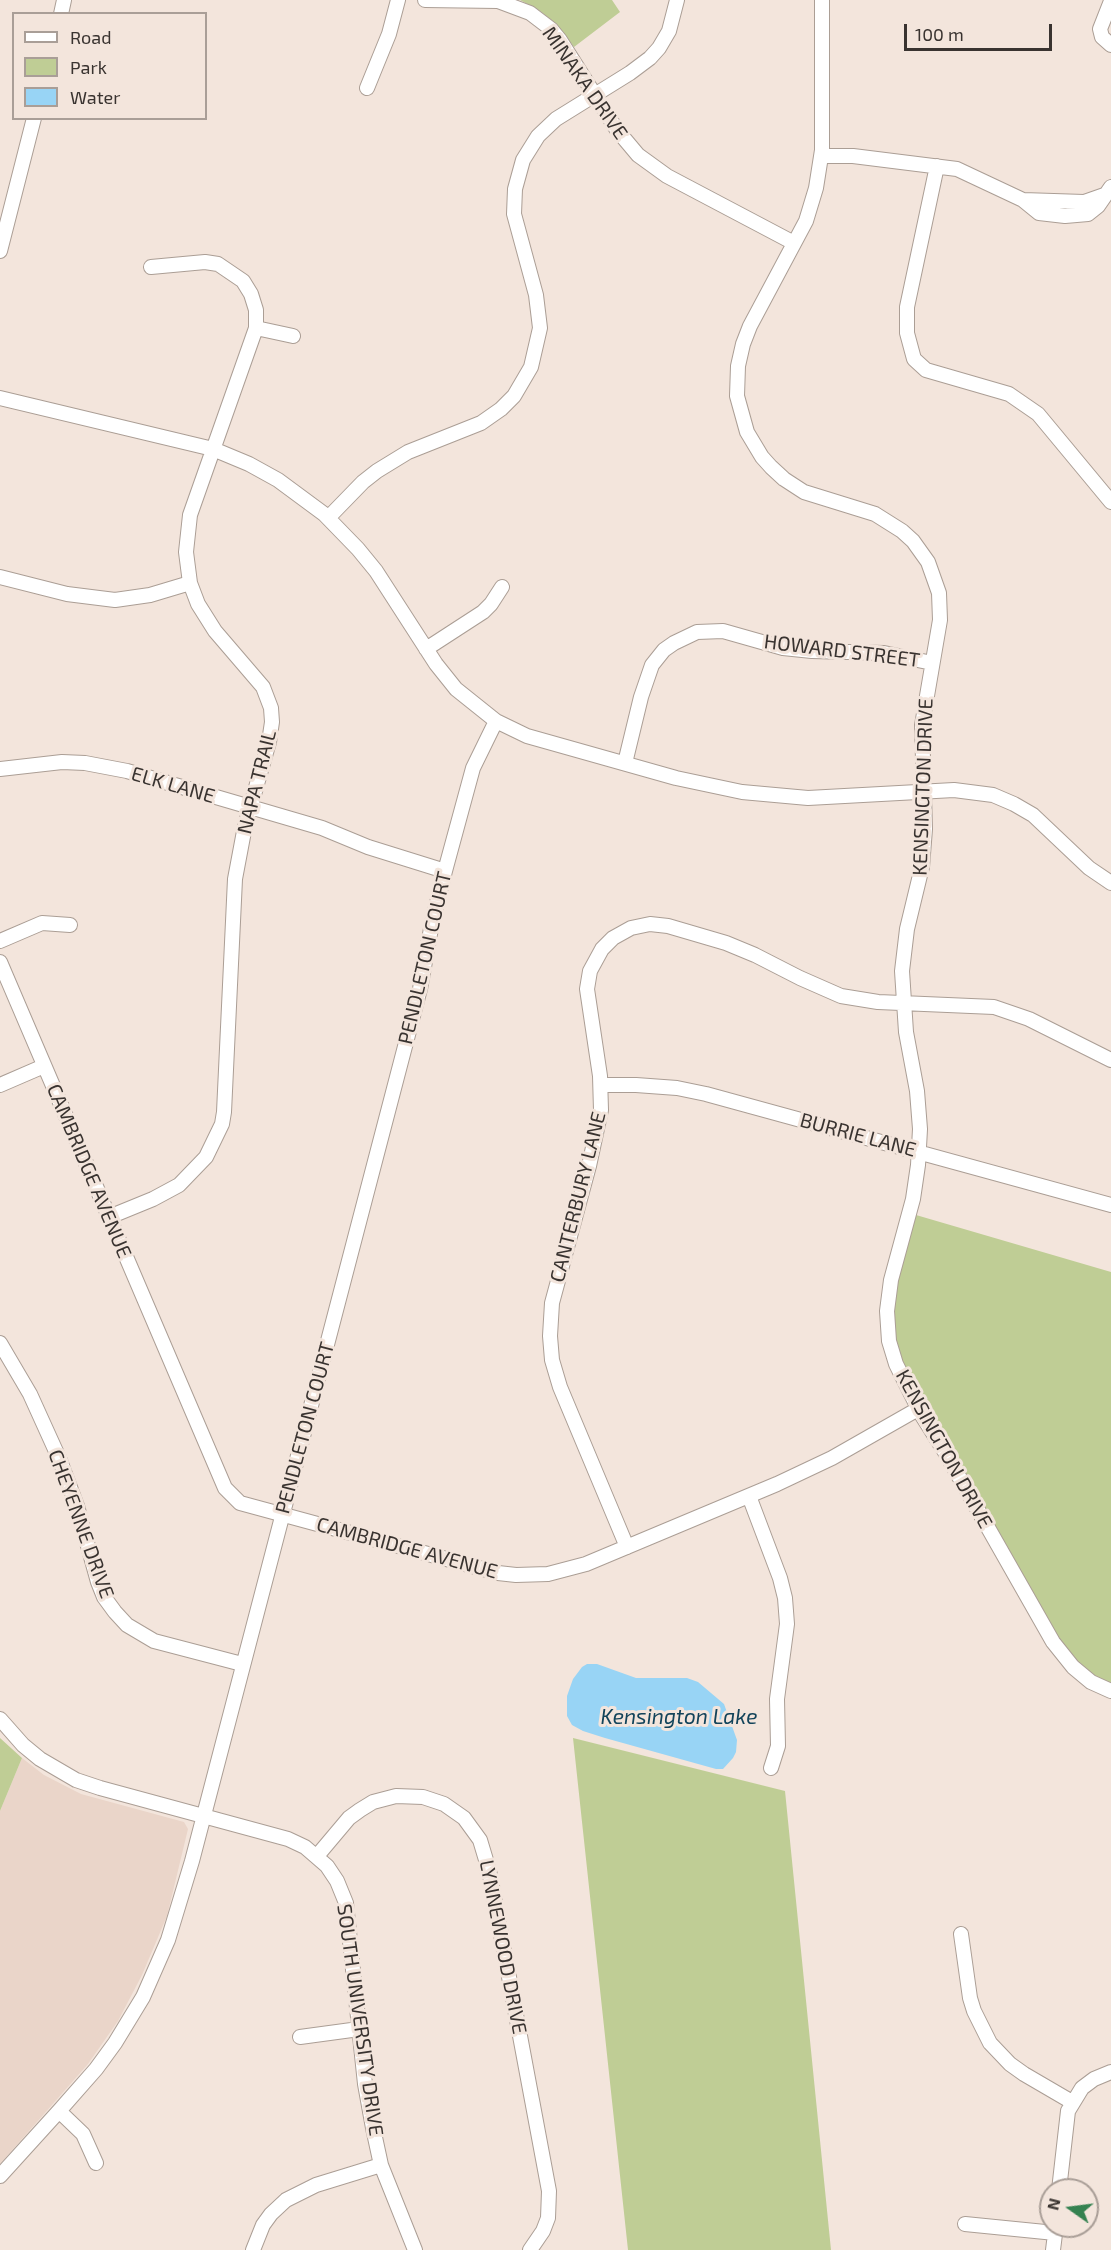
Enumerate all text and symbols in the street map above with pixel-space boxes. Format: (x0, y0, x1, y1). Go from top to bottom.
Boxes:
legend (12, 12, 207, 120)
scale bar (907, 12, 1056, 50)
street label: MINAKA DRIVE (537, 22, 633, 144)
text: 100 m (915, 23, 964, 45)
text: Road (70, 26, 111, 48)
text: Park (70, 56, 107, 78)
text: Water (70, 86, 120, 108)
street label: HOWARD STREET (763, 630, 921, 672)
street label: KENSINGTON DRIVE (908, 698, 938, 876)
street label: NAPA TRAIL (232, 727, 282, 837)
street label: ELK LANE (128, 762, 218, 808)
street label: PENDLETON COURT (393, 869, 457, 1047)
street label: CAMBRIDGE AVENUE (41, 1080, 137, 1262)
street label: BURRIE LANE (797, 1108, 919, 1162)
street label: CANTERBURY LANE (545, 1109, 611, 1285)
street label: PENDLETON COURT (271, 1340, 339, 1516)
street label: KENSINGTON DRIVE (890, 1366, 998, 1532)
street label: CHEYENNE DRIVE (43, 1446, 119, 1602)
street label: CAMBRIDGE AVENUE (314, 1512, 500, 1584)
water label: Kensington Lake (601, 1704, 757, 1730)
street label: LYNNEWOOD DRIVE (474, 1858, 532, 2036)
street label: SOUTH UNIVERSITY DRIVE (332, 1903, 388, 2137)
north arrow (1039, 2178, 1099, 2238)
text: N (1042, 2196, 1064, 2212)

